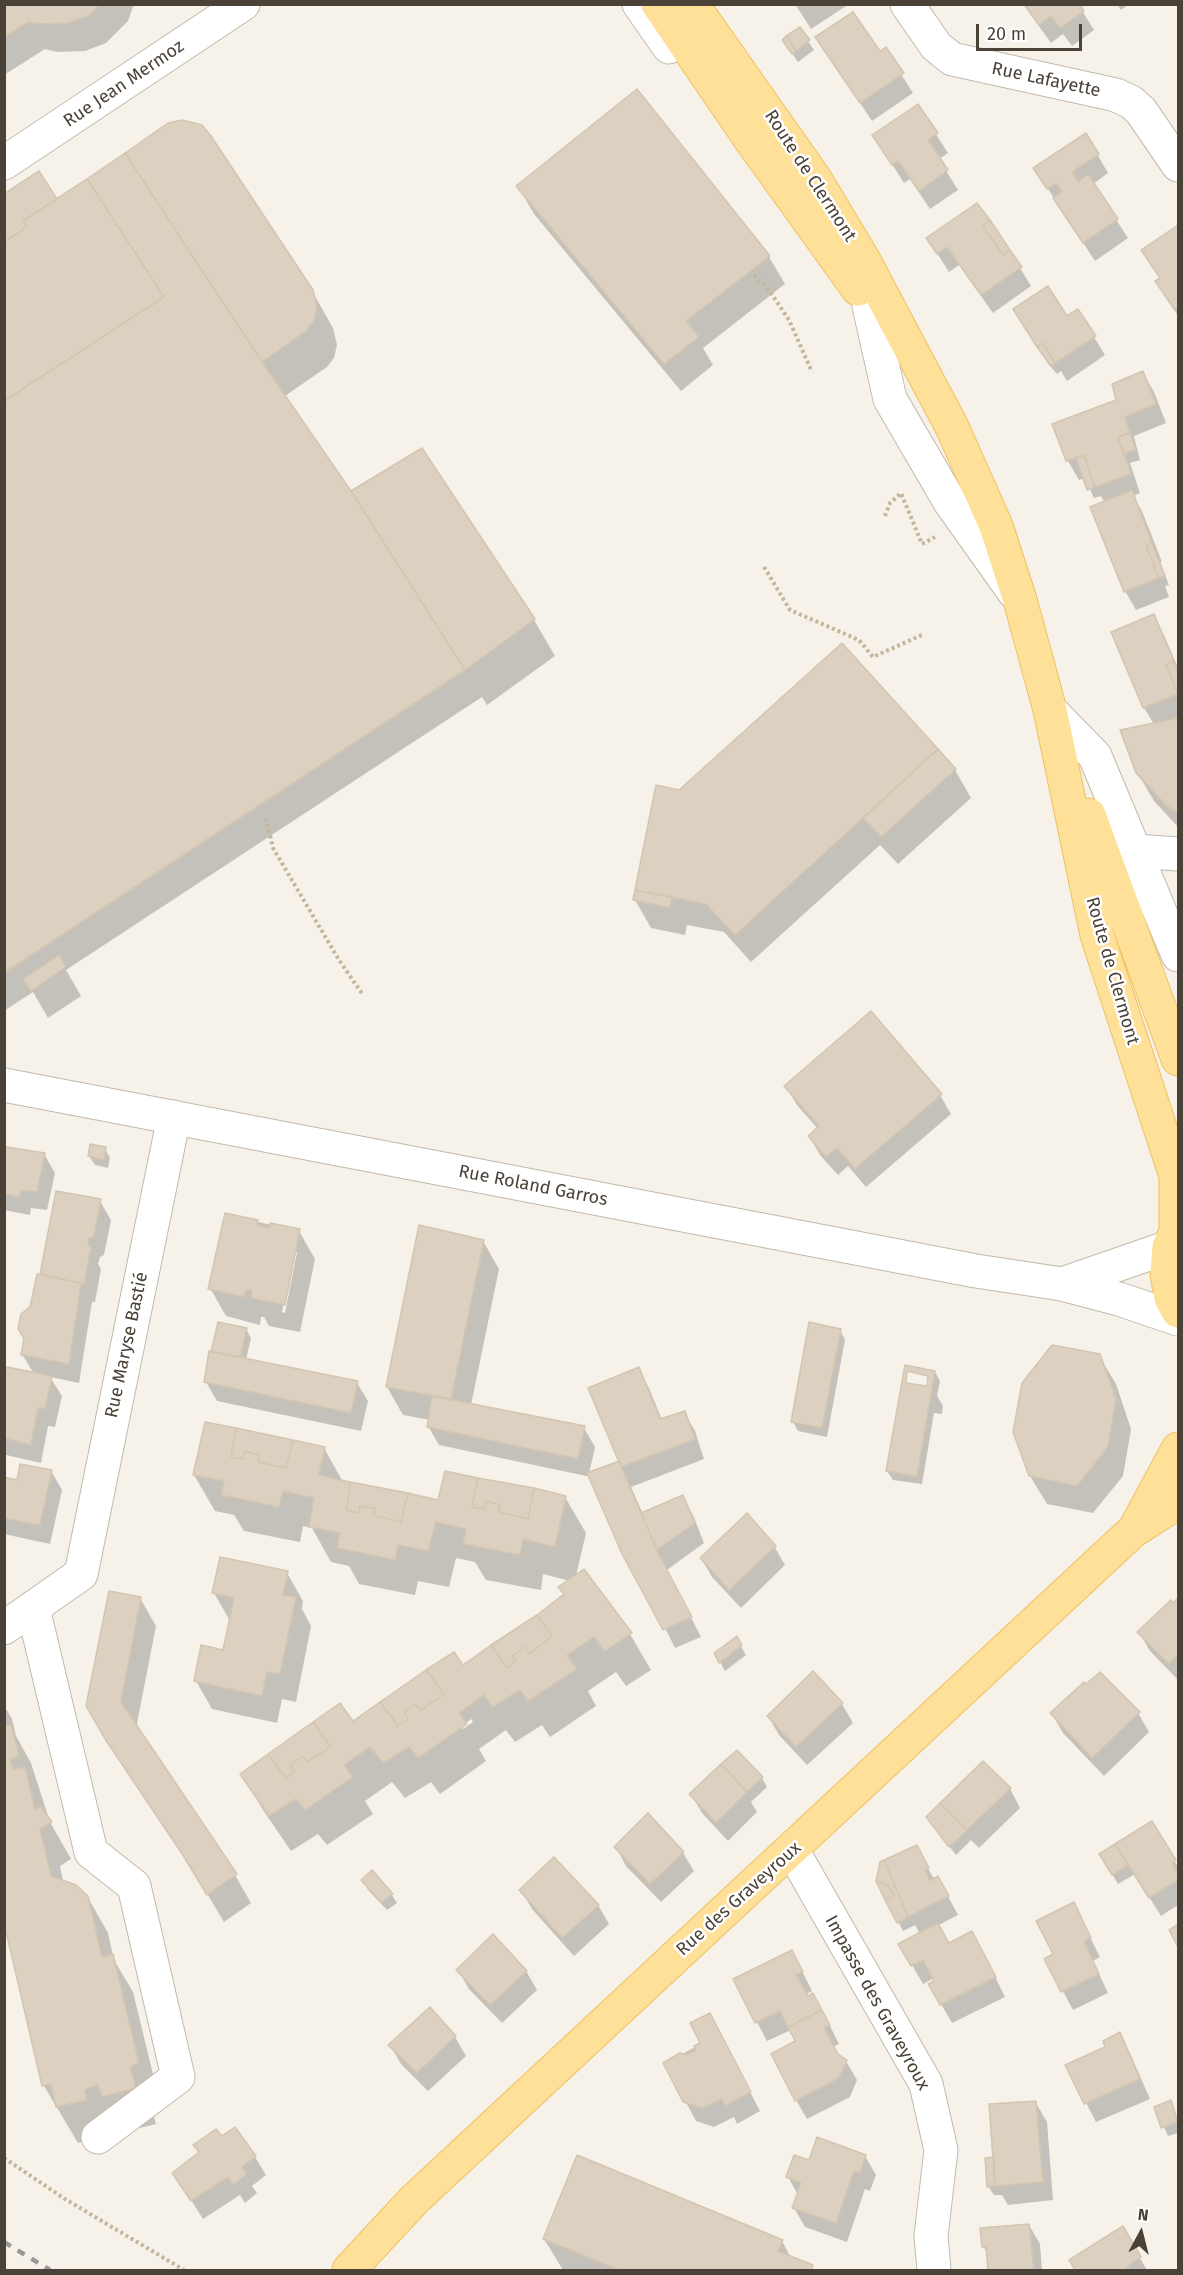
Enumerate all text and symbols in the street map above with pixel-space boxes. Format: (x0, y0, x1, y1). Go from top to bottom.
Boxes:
scale bar (979, 12, 1086, 50)
text: 20 m (987, 23, 1026, 45)
street label: Rue Jean Mermoz (60, 36, 188, 132)
street label: Rue Lafayette (990, 58, 1102, 102)
street label: Route de Clermont (759, 106, 861, 246)
street label: Route de Clermont (1081, 895, 1143, 1047)
street label: Rue Roland Garros (457, 1161, 609, 1211)
street label: Rue Maryse Bastié (101, 1270, 153, 1420)
street label: Rue des Graveyroux (672, 1837, 806, 1961)
street label: Impasse des Graveyroux (820, 1912, 934, 2094)
north arrow (1111, 2203, 1171, 2263)
text: N (1137, 2205, 1150, 2225)

